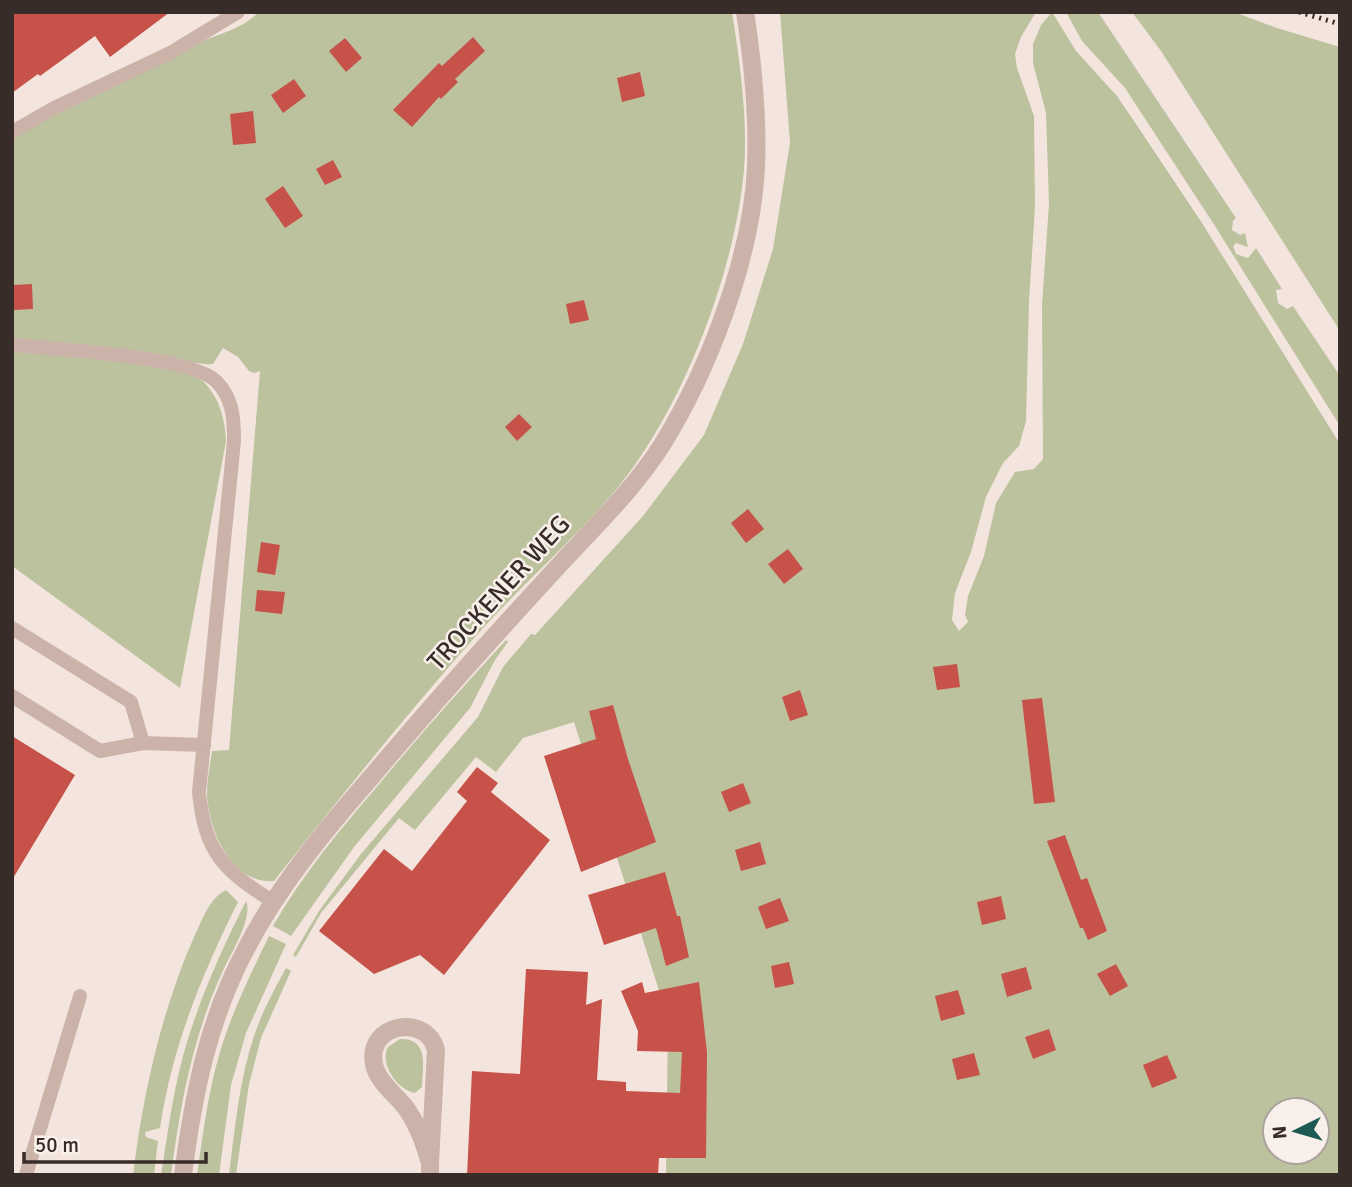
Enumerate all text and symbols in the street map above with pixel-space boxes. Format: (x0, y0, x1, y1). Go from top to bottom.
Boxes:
street label: TROCKENER WEG (421, 509, 577, 677)
north arrow (1261, 1096, 1331, 1166)
scale bar (24, 1120, 206, 1164)
text: N (1268, 1125, 1293, 1140)
text: 50 m (35, 1132, 79, 1158)

